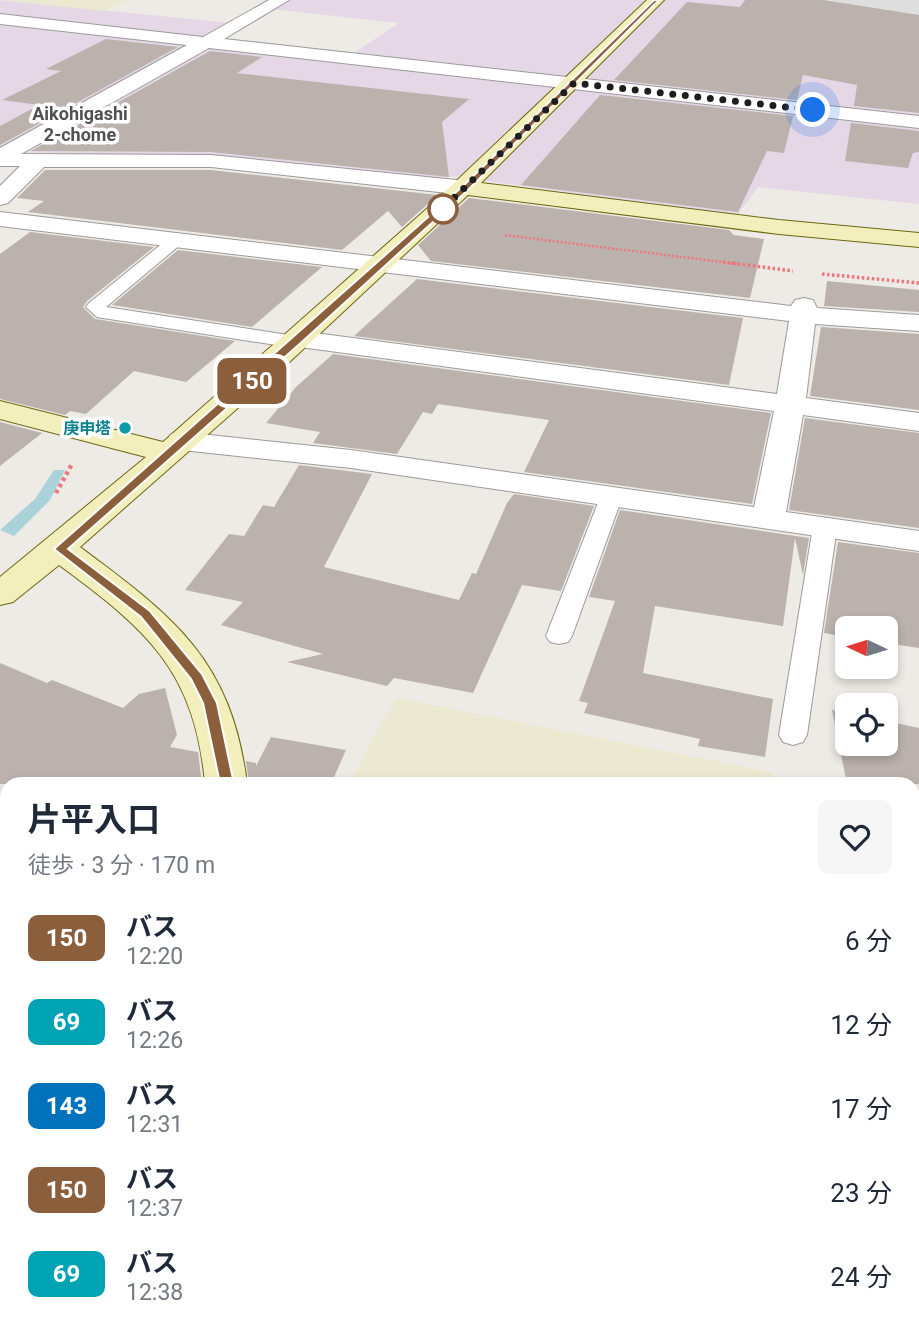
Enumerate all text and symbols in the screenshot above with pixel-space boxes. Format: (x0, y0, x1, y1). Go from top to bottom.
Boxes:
your location (795, 92, 830, 127)
district label: Aikohigashi 2-chome (32, 103, 128, 145)
unlabelled marker (428, 194, 458, 224)
line badge: 150 (212, 358, 292, 404)
text: 150 (231, 367, 273, 395)
place label: 庚申塔 (63, 419, 111, 438)
marker: 庚申塔 (117, 420, 133, 436)
north arrow (835, 616, 898, 679)
map controls (835, 616, 898, 756)
button: locate (835, 693, 898, 756)
text: 片平入口 (28, 800, 160, 839)
button: heart (818, 800, 892, 874)
text: 徒歩 · 3 分 · 170 m (28, 852, 215, 879)
text: バス (126, 912, 178, 942)
text: 150 (46, 924, 87, 952)
text: 6 分 (845, 926, 892, 956)
text: 12:20 (126, 943, 183, 970)
text: バス (126, 996, 178, 1026)
text: 69 (53, 1008, 80, 1036)
text: 12 分 (830, 1010, 892, 1040)
text: 12:26 (126, 1027, 183, 1054)
text: バス (126, 1080, 178, 1110)
text: 143 (46, 1092, 87, 1120)
text: 17 分 (830, 1094, 892, 1124)
text: 12:31 (126, 1111, 183, 1138)
text: バス (126, 1164, 178, 1194)
text: 150 (46, 1176, 87, 1204)
text: 23 分 (830, 1178, 892, 1208)
text: 12:37 (126, 1195, 183, 1222)
text: バス (126, 1248, 178, 1278)
text: 69 (53, 1260, 80, 1288)
text: 24 分 (830, 1262, 892, 1292)
text: 12:38 (126, 1279, 183, 1306)

